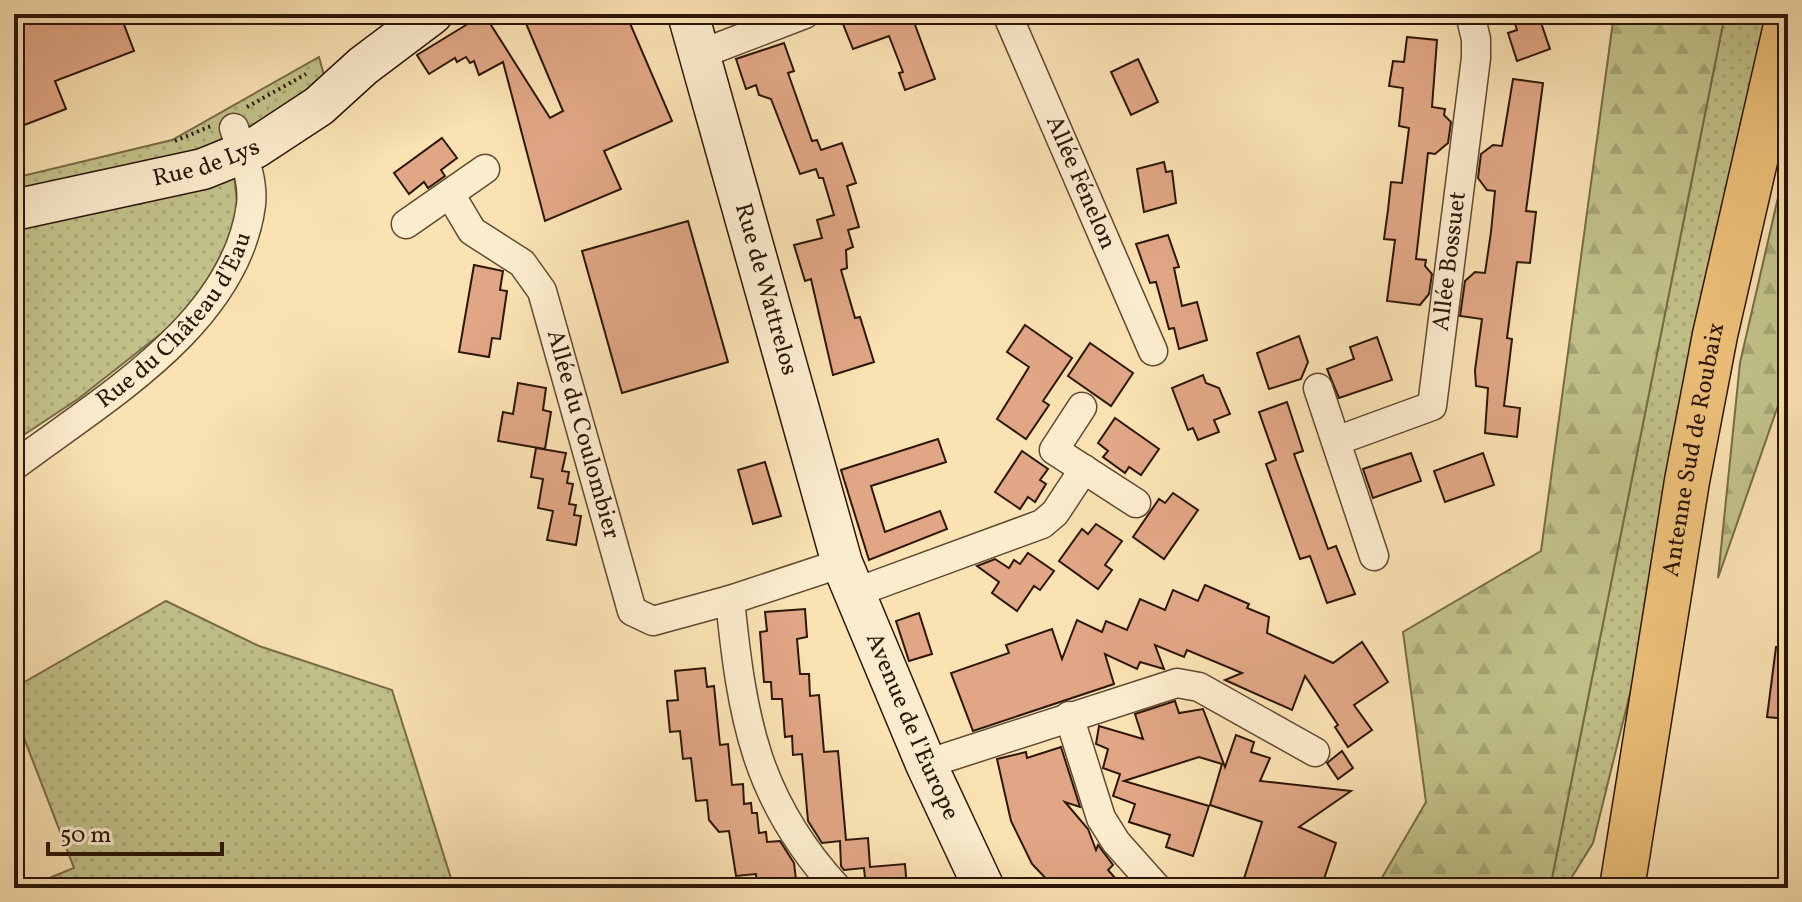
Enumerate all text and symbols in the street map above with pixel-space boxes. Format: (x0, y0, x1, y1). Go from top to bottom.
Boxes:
street label: Allée Fénelon (1036, 111, 1124, 255)
street label: Rue de Lys (150, 131, 265, 196)
street label: Allée Bossuet (1425, 189, 1476, 333)
street label: Rue de Wattrelos (725, 199, 806, 379)
street label: Rue du Château d'Eau (90, 228, 261, 417)
street label: Antenne Sud de Roubaix (1655, 319, 1734, 579)
street label: Allée du Coulombier (537, 326, 628, 543)
street label: Avenue de l'Europe (856, 628, 967, 826)
scale bar (48, 806, 222, 856)
text: 50 m (60, 819, 112, 853)

